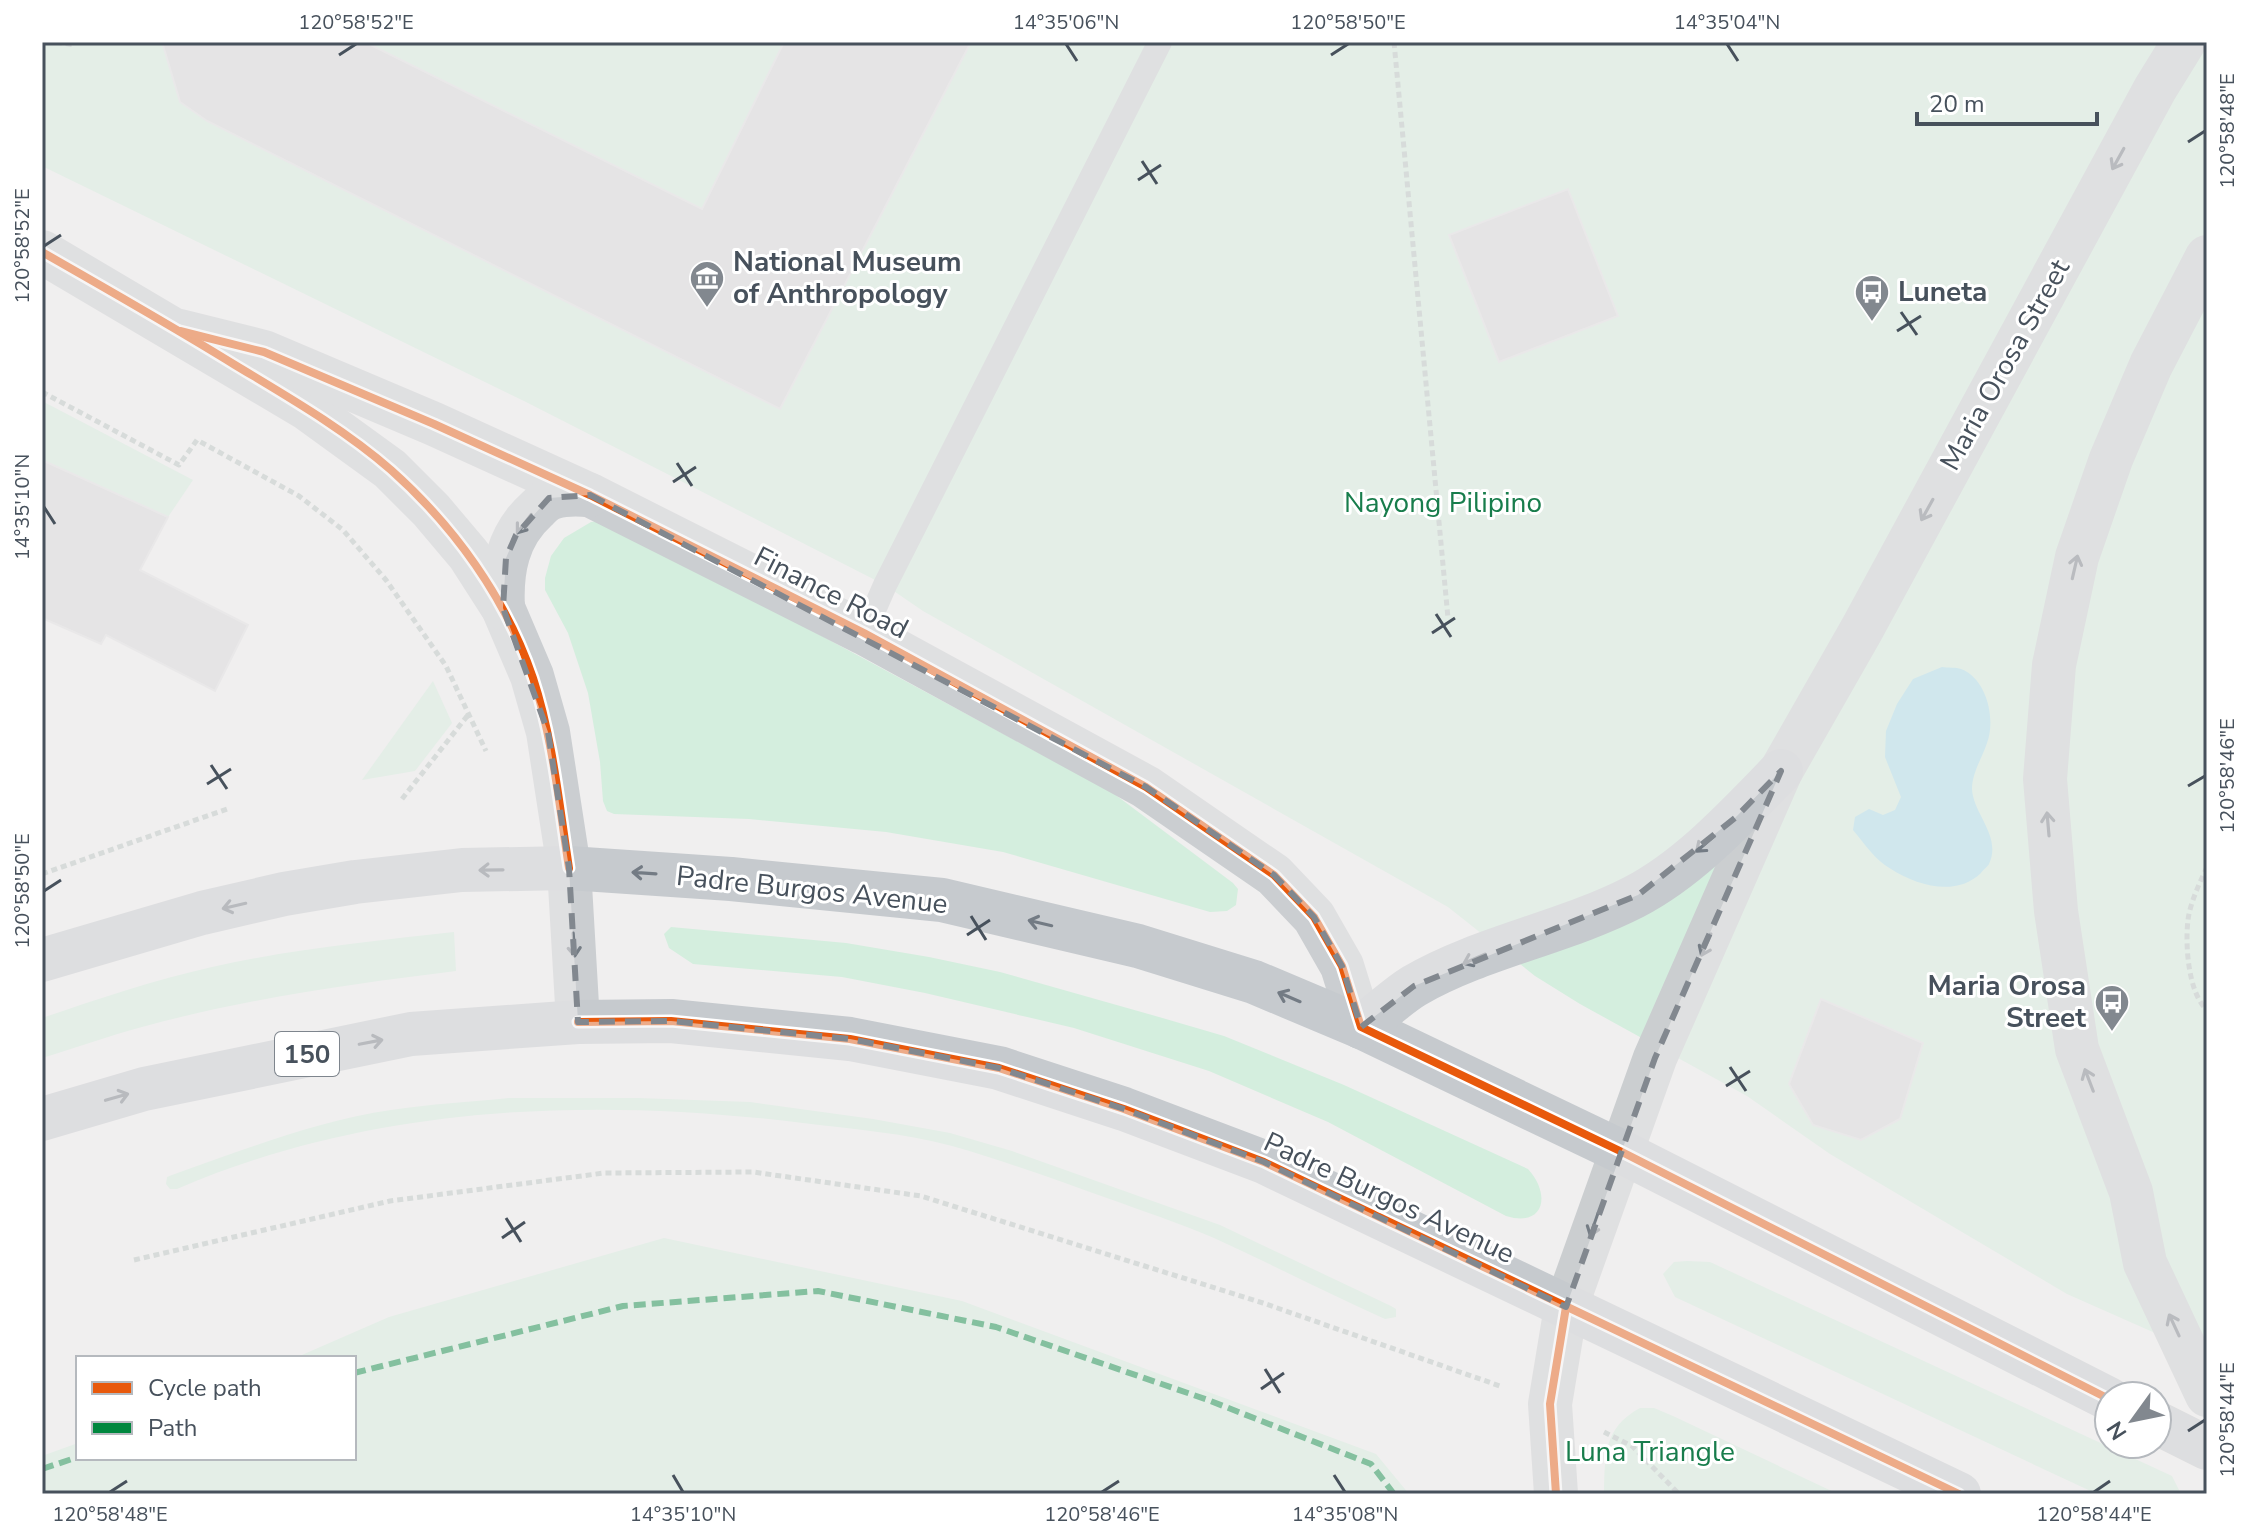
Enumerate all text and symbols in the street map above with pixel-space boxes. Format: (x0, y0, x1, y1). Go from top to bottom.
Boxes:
text: 120°58'52"E (298, 9, 414, 36)
text: 14°35'06"N (1013, 9, 1119, 36)
text: 120°58'50"E (1290, 9, 1406, 36)
text: 14°35'04"N (1674, 9, 1780, 36)
text: 120°58'48"E (2214, 73, 2241, 189)
scale bar (1917, 76, 2097, 126)
text: 20 m (1929, 88, 1985, 120)
one-way arrow (2109, 146, 2125, 170)
text: 120°58'52"E (9, 188, 36, 304)
place label: National Museum of Anthropology (733, 243, 962, 313)
street label: Maria Orosa Street (1931, 252, 2079, 477)
museum icon: National Museum of Anthropology (688, 259, 726, 309)
bus stop icon: Luneta (1853, 273, 1891, 323)
place label: Luneta (1898, 273, 1987, 311)
text: 14°35'10"N (9, 454, 36, 560)
park label: Nayong Pilipino (1344, 484, 1542, 522)
one-way arrow (1918, 498, 1934, 521)
one-way arrow (515, 513, 532, 535)
street label: Finance Road (747, 538, 915, 648)
one-way arrow (2068, 555, 2083, 580)
text: 120°58'46"E (2214, 718, 2241, 834)
one-way arrow (2041, 811, 2056, 838)
text: 120°58'50"E (9, 833, 36, 949)
one-way arrow (1695, 835, 1715, 853)
street label: Padre Burgos Avenue (674, 857, 950, 923)
one-way arrow (478, 862, 505, 877)
one-way arrow (631, 865, 658, 880)
one-way arrow (221, 899, 247, 914)
one-way arrow (1028, 915, 1054, 930)
one-way arrow (566, 931, 581, 958)
one-way arrow (1698, 933, 1713, 957)
one-way arrow (1462, 953, 1487, 968)
place label: Maria Orosa Street (1928, 967, 2086, 1037)
bus stop icon: Maria Orosa Street (2093, 983, 2131, 1033)
one-way arrow (1278, 989, 1302, 1003)
road number: 150 (275, 1032, 339, 1076)
one-way arrow (358, 1034, 383, 1049)
one-way arrow (2081, 1068, 2095, 1093)
one-way arrow (103, 1089, 129, 1104)
street label: Padre Burgos Avenue (1257, 1123, 1521, 1273)
one-way arrow (1586, 1212, 1601, 1237)
one-way arrow (2166, 1313, 2181, 1337)
legend (76, 1356, 356, 1460)
text: 120°58'44"E (2214, 1362, 2241, 1478)
text: Cycle path (148, 1372, 262, 1404)
north arrow (2093, 1380, 2173, 1460)
text: Path (148, 1412, 197, 1444)
text: N (2100, 1415, 2134, 1445)
park label: Luna Triangle (1565, 1433, 1735, 1471)
text: 120°58'48"E (52, 1501, 168, 1528)
text: 14°35'10"N (630, 1501, 736, 1528)
text: 120°58'46"E (1044, 1501, 1160, 1528)
text: 14°35'08"N (1292, 1501, 1398, 1528)
text: 120°58'44"E (2036, 1501, 2152, 1528)

